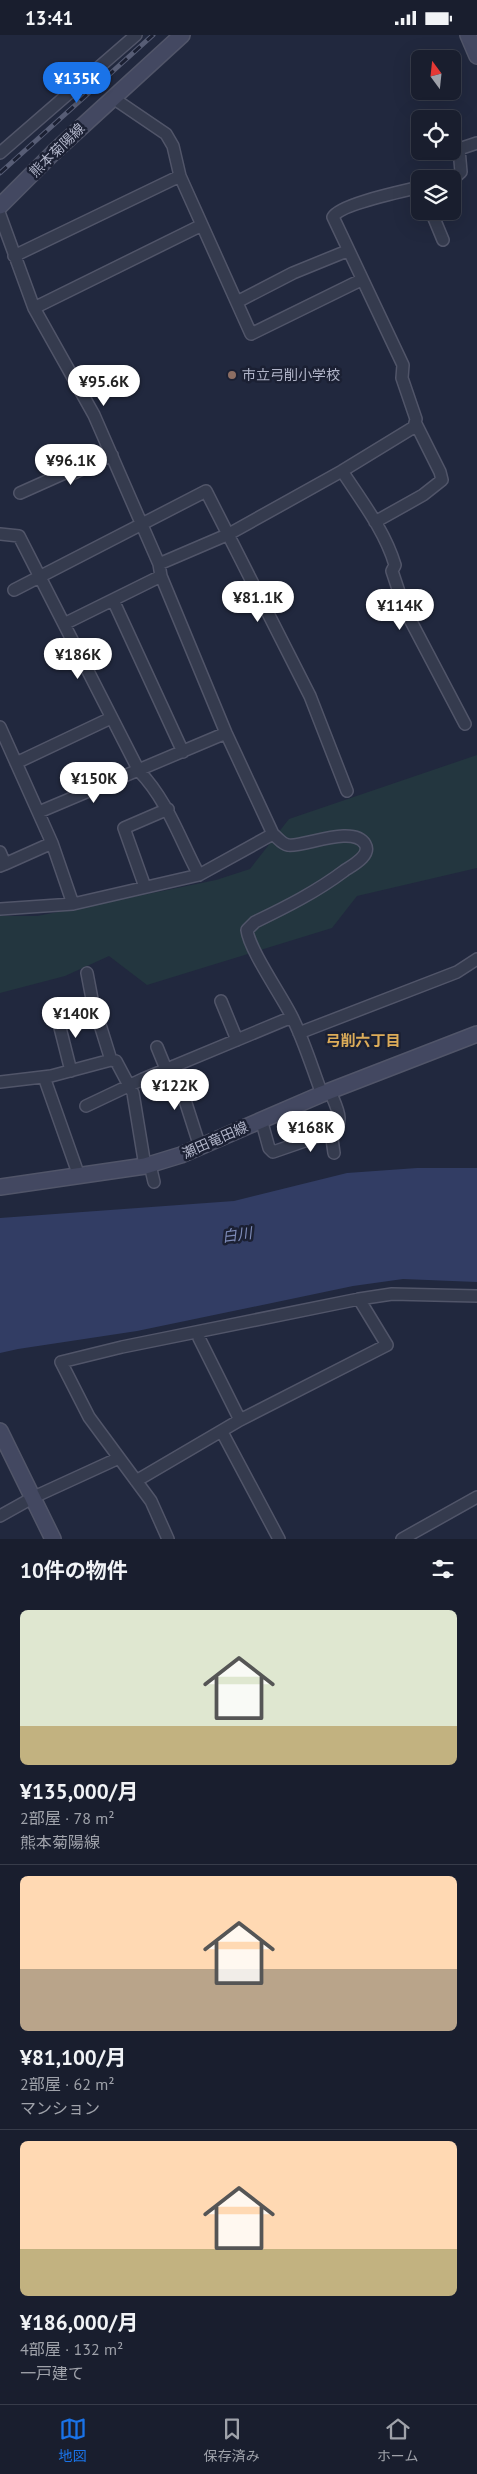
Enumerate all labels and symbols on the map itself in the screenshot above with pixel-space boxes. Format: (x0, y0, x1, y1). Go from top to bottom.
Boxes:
north arrow (411, 50, 461, 100)
pin: ¥135K (42, 62, 112, 104)
street label: 熊本菊陽線 (26, 119, 88, 181)
pin: ¥95.6K (63, 365, 145, 407)
place label: 市立弓削小学校 (242, 366, 340, 384)
marker: 市立弓削小学校 (226, 369, 238, 381)
pin: ¥96.1K (30, 443, 112, 486)
pin: ¥81.1K (217, 581, 299, 623)
pin: ¥114K (365, 589, 435, 631)
pin: ¥186K (43, 637, 113, 680)
pin: ¥150K (59, 761, 129, 804)
pin: ¥140K (41, 997, 111, 1039)
district label: 弓削六丁目 (325, 1031, 401, 1050)
pin: ¥122K (140, 1069, 210, 1111)
pin: ¥168K (276, 1111, 346, 1153)
street label: 瀬田竜田線 (179, 1118, 251, 1162)
water label: 白川 (221, 1223, 255, 1246)

